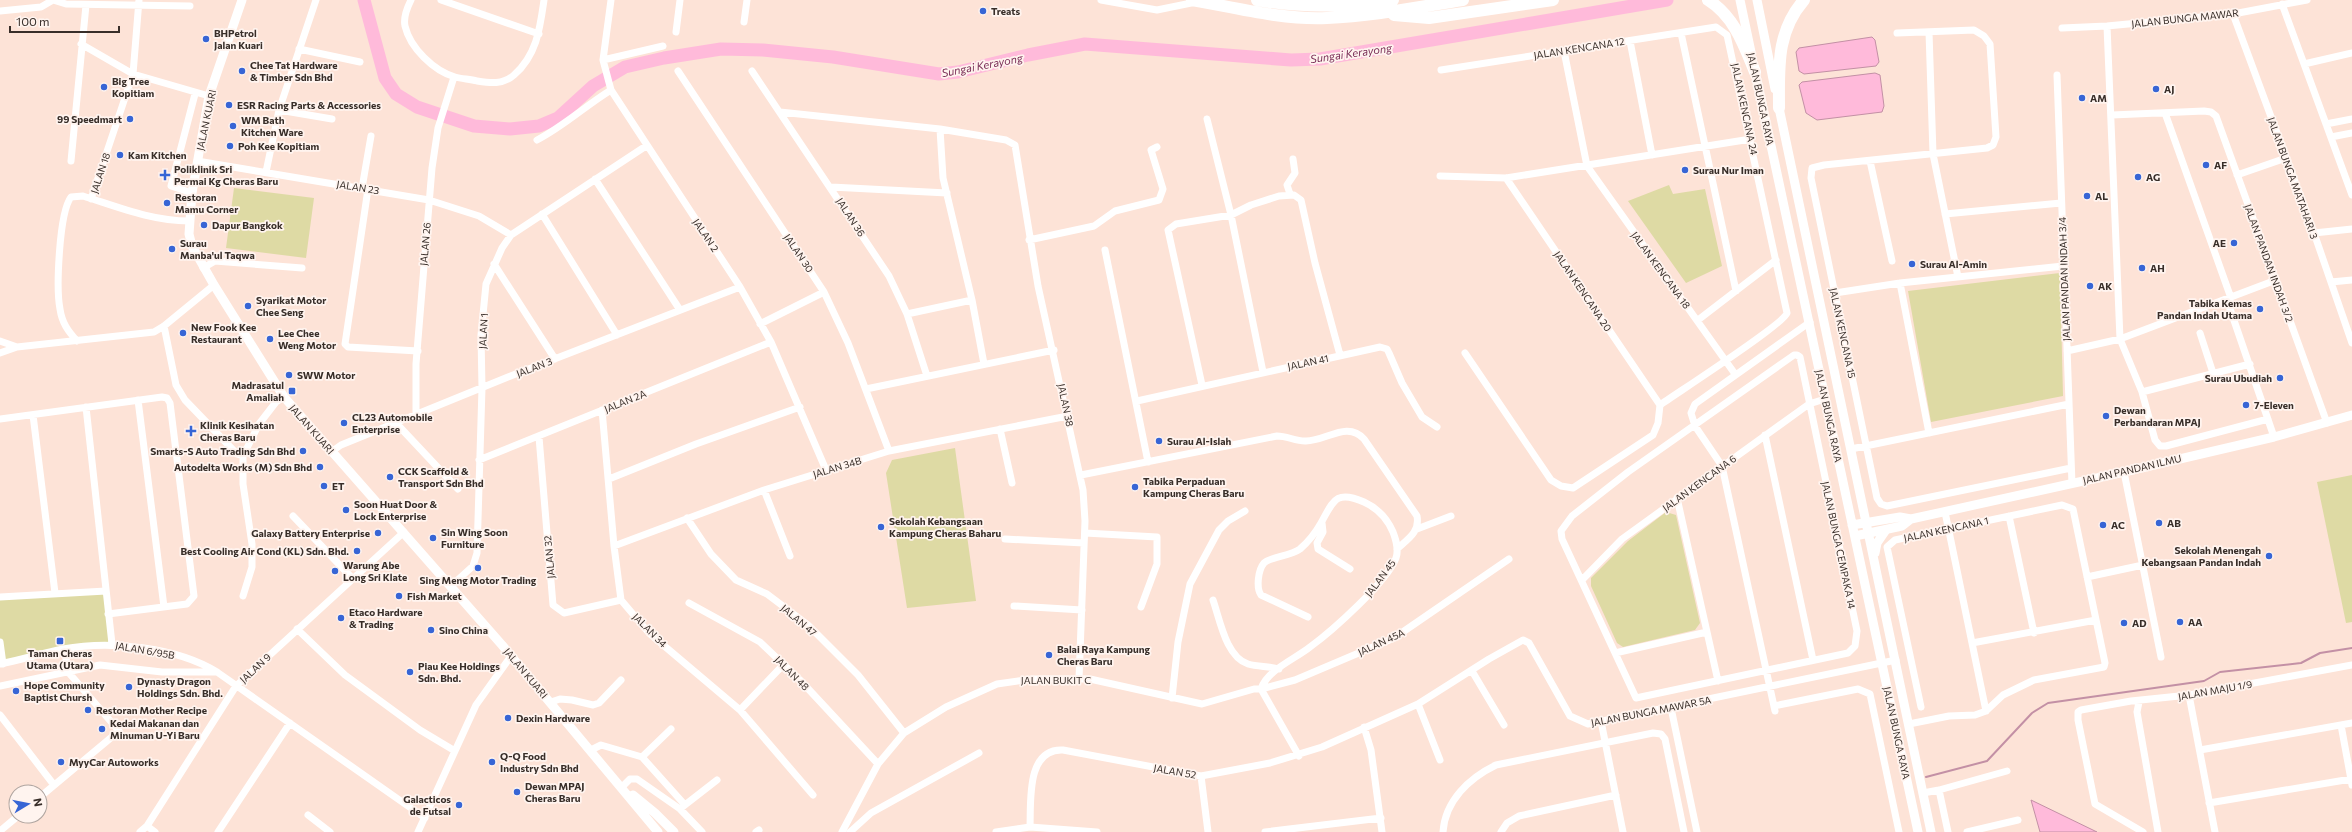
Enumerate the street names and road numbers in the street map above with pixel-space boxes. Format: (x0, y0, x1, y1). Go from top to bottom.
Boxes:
street label: JALAN BUNGA MAWAR (2131, 6, 2240, 30)
street label: JALAN KENCANA 12 (1533, 35, 1626, 61)
street label: JALAN BUNGA RAYA (1745, 51, 1777, 147)
street label: JALAN KENCANA 24 (1729, 62, 1761, 156)
street label: JALAN KUARI (194, 88, 218, 152)
street label: JALAN BUNGA MATAHARI 3 (2265, 115, 2321, 241)
street label: JALAN 18 (88, 151, 112, 195)
street label: JALAN 23 (336, 178, 381, 196)
street label: JALAN 36 (834, 195, 868, 239)
street label: JALAN PANDAN INDAH 3/2 (2242, 202, 2296, 324)
street label: JALAN 2 (691, 216, 722, 254)
street label: JALAN PANDAN INDAH 3/4 (2056, 217, 2072, 341)
street label: JALAN 26 (417, 222, 433, 266)
street label: JALAN KENCANA 18 (1629, 229, 1693, 311)
street label: JALAN 30 (782, 231, 816, 275)
street label: JALAN KENCANA 20 (1552, 249, 1614, 333)
street label: JALAN KENCANA 15 (1828, 287, 1859, 380)
street label: JALAN 1 (476, 313, 490, 349)
street label: JALAN 41 (1286, 352, 1330, 372)
street label: JALAN 3 (514, 355, 554, 379)
street label: JALAN BUNGA RAYA (1813, 368, 1845, 464)
street label: JALAN 38 (1056, 382, 1076, 428)
street label: JALAN 2A (602, 387, 648, 415)
street label: JALAN KUARI (287, 402, 337, 456)
street label: JALAN KENCANA 6 (1660, 452, 1738, 514)
street label: JALAN PANDAN ILMU (2082, 452, 2182, 486)
street label: JALAN 34B (811, 454, 863, 480)
street label: JALAN BUNGA CEMPAKA 14 (1820, 480, 1858, 610)
street label: JALAN KENCANA 1 (1902, 514, 1990, 544)
street label: JALAN 32 (541, 535, 557, 579)
street label: JALAN 45 (1362, 557, 1398, 599)
street label: JALAN 47 (779, 602, 819, 638)
street label: JALAN 34 (630, 610, 670, 650)
street label: JALAN 45A (1356, 626, 1406, 658)
street label: JALAN 6/95B (114, 639, 176, 661)
street label: JALAN KUARI (501, 645, 551, 701)
street label: JALAN 9 (237, 651, 273, 685)
street label: JALAN 48 (772, 653, 812, 693)
street label: JALAN BUKIT C (1021, 674, 1091, 686)
street label: JALAN MAJU 1/9 (2177, 678, 2253, 702)
street label: JALAN BUNGA RAYA (1881, 685, 1913, 781)
street label: JALAN BUNGA MAWAR 5A (1590, 693, 1712, 729)
street label: JALAN 52 (1153, 761, 1198, 781)

